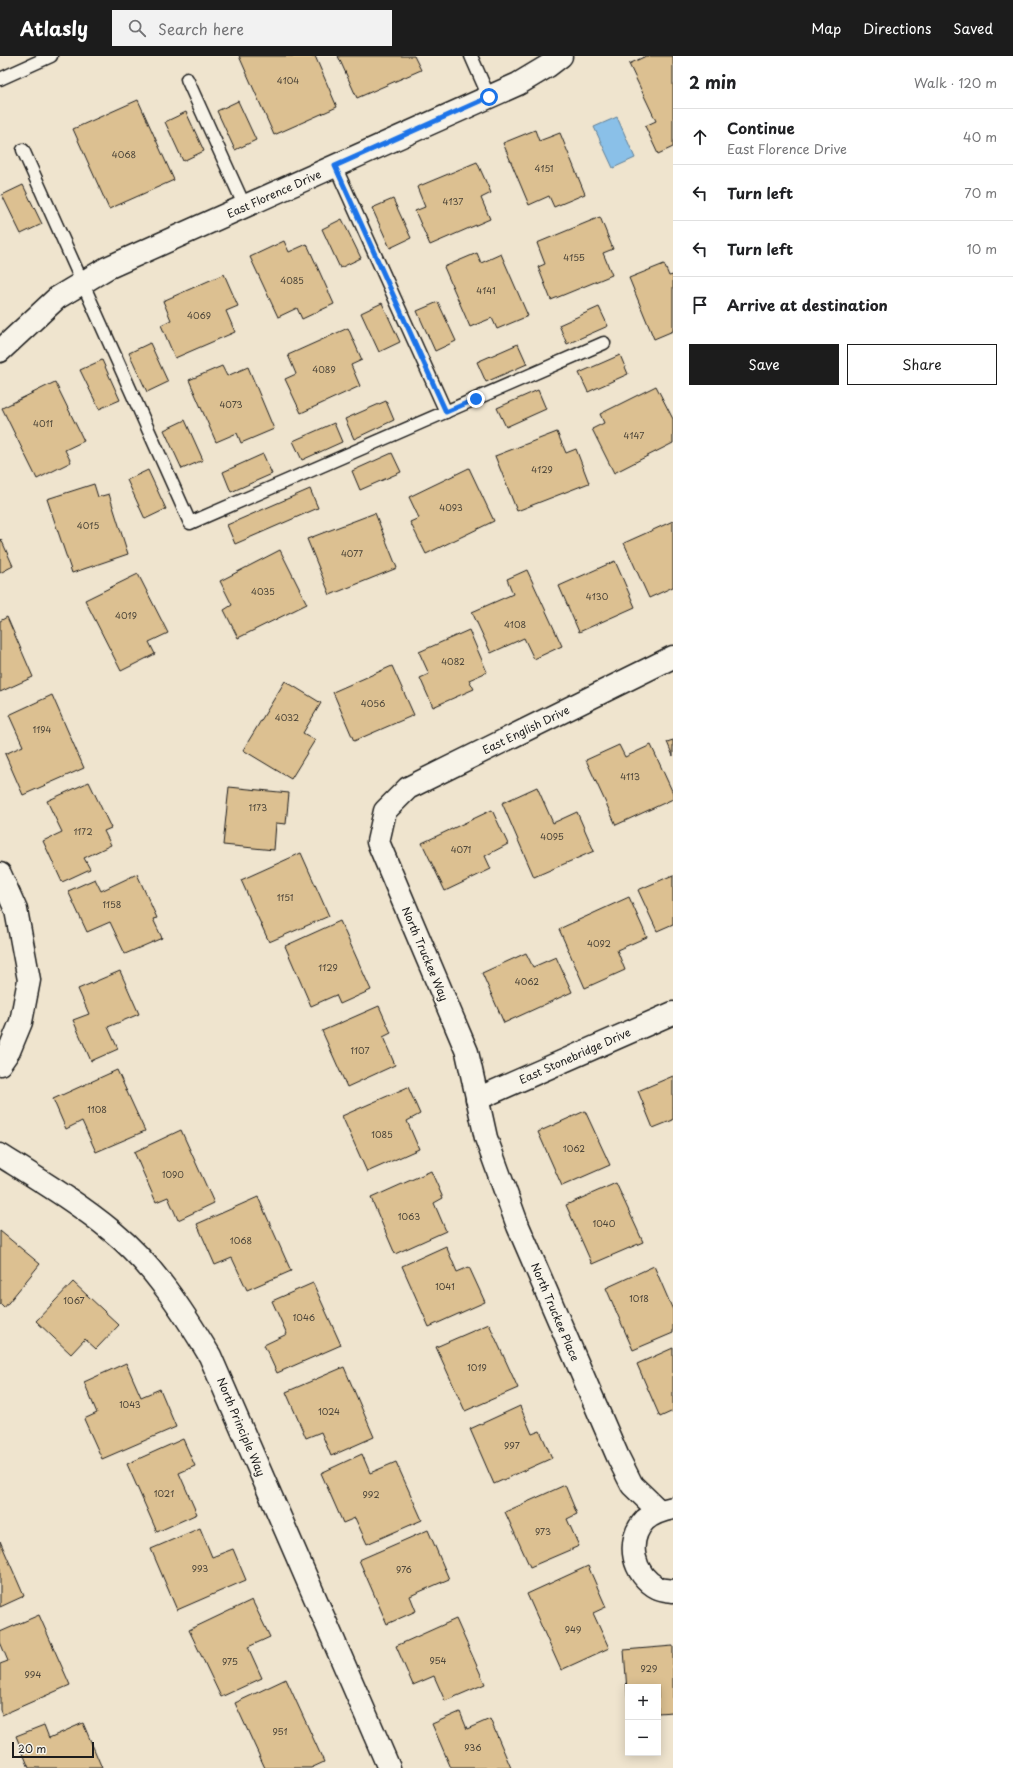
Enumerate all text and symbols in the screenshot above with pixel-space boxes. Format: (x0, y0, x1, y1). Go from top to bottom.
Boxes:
search box (112, 10, 392, 46)
text: Atlasly (20, 14, 88, 42)
icon: search (126, 17, 148, 39)
text: Search here (158, 17, 244, 40)
text: Map (811, 18, 841, 39)
text: Directions (863, 18, 931, 39)
text: Saved (953, 18, 993, 39)
text: 2 min (689, 69, 736, 95)
house number: 4104 (277, 73, 299, 87)
text: Walk · 120 m (914, 73, 997, 92)
route start (480, 88, 498, 106)
text: Continue (727, 116, 795, 139)
icon: ahead (689, 126, 711, 148)
text: 40 m (963, 127, 997, 146)
text: East Florence Drive (727, 139, 847, 158)
house number: 4068 (112, 147, 136, 161)
house number: 4151 (535, 161, 554, 175)
street label: East Florence Drive (224, 165, 324, 222)
text: Turn left (727, 181, 793, 204)
icon: left (689, 182, 711, 204)
text: 70 m (964, 183, 997, 202)
house number: 4137 (443, 194, 463, 208)
text: Turn left (727, 237, 793, 260)
icon: left (689, 238, 711, 260)
text: 10 m (967, 239, 997, 258)
house number: 4155 (563, 250, 585, 264)
house number: 4085 (280, 273, 304, 287)
house number: 4141 (476, 283, 496, 297)
text: Arrive at destination (727, 293, 888, 316)
icon: arrive (689, 294, 711, 316)
house number: 4069 (187, 308, 211, 322)
button: Save (689, 344, 839, 385)
button: Share (847, 344, 997, 385)
house number: 4089 (312, 362, 336, 376)
route end (467, 390, 485, 408)
house number: 4073 (219, 397, 243, 411)
house number: 4011 (33, 416, 53, 430)
house number: 4147 (624, 428, 644, 442)
house number: 4129 (531, 462, 553, 476)
house number: 4093 (439, 500, 463, 514)
house number: 4015 (77, 518, 99, 532)
house number: 4077 (341, 546, 363, 560)
house number: 4035 (251, 584, 275, 598)
house number: 4130 (586, 589, 609, 603)
house number: 4019 (115, 608, 137, 622)
house number: 4108 (504, 617, 526, 631)
house number: 4082 (441, 654, 465, 668)
house number: 4056 (361, 696, 385, 710)
street label: East English Drive (479, 701, 572, 758)
house number: 4032 (275, 710, 299, 724)
house number: 1194 (33, 722, 52, 736)
house number: 4113 (620, 769, 640, 783)
house number: 1173 (249, 800, 267, 814)
house number: 1172 (73, 824, 93, 838)
house number: 4095 (540, 829, 564, 843)
house number: 4071 (451, 842, 471, 856)
house number: 1151 (277, 890, 293, 904)
house number: 1158 (103, 897, 121, 911)
street label: North Truckee Way (398, 904, 453, 1004)
house number: 4092 (587, 936, 611, 950)
house number: 1129 (318, 960, 338, 974)
house number: 4062 (515, 974, 539, 988)
street label: East Stonebridge Drive (516, 1023, 633, 1088)
house number: 1107 (351, 1043, 369, 1057)
house number: 1108 (87, 1102, 107, 1116)
house number: 1085 (371, 1127, 393, 1141)
house number: 1062 (563, 1141, 585, 1155)
house number: 1090 (162, 1167, 184, 1181)
house number: 1063 (398, 1209, 420, 1223)
house number: 1040 (593, 1216, 616, 1230)
house number: 1068 (230, 1233, 252, 1247)
street label: North Truckee Place (527, 1260, 584, 1364)
house number: 1041 (435, 1279, 455, 1293)
house number: 1018 (629, 1291, 649, 1305)
house number: 1067 (63, 1293, 85, 1307)
house number: 1046 (293, 1310, 315, 1324)
house number: 1019 (467, 1360, 487, 1374)
street label: North Principle Way (213, 1375, 270, 1479)
house number: 1043 (119, 1397, 141, 1411)
house number: 1024 (318, 1404, 340, 1418)
house number: 997 (504, 1438, 520, 1452)
house number: 1021 (154, 1486, 174, 1500)
house number: 992 (362, 1487, 380, 1501)
house number: 973 (535, 1524, 551, 1538)
house number: 993 (192, 1561, 208, 1575)
house number: 976 (396, 1562, 412, 1576)
house number: 949 (565, 1622, 582, 1636)
house number: 954 (429, 1653, 447, 1667)
house number: 975 (222, 1654, 238, 1668)
house number: 929 (641, 1661, 658, 1675)
house number: 994 (25, 1667, 41, 1681)
map controls (625, 1684, 661, 1756)
button: + (625, 1684, 661, 1720)
button: − (625, 1720, 661, 1756)
house number: 951 (273, 1724, 287, 1738)
scale bar (12, 1740, 94, 1759)
text: 20 m (18, 1740, 46, 1757)
house number: 936 (464, 1740, 482, 1754)

